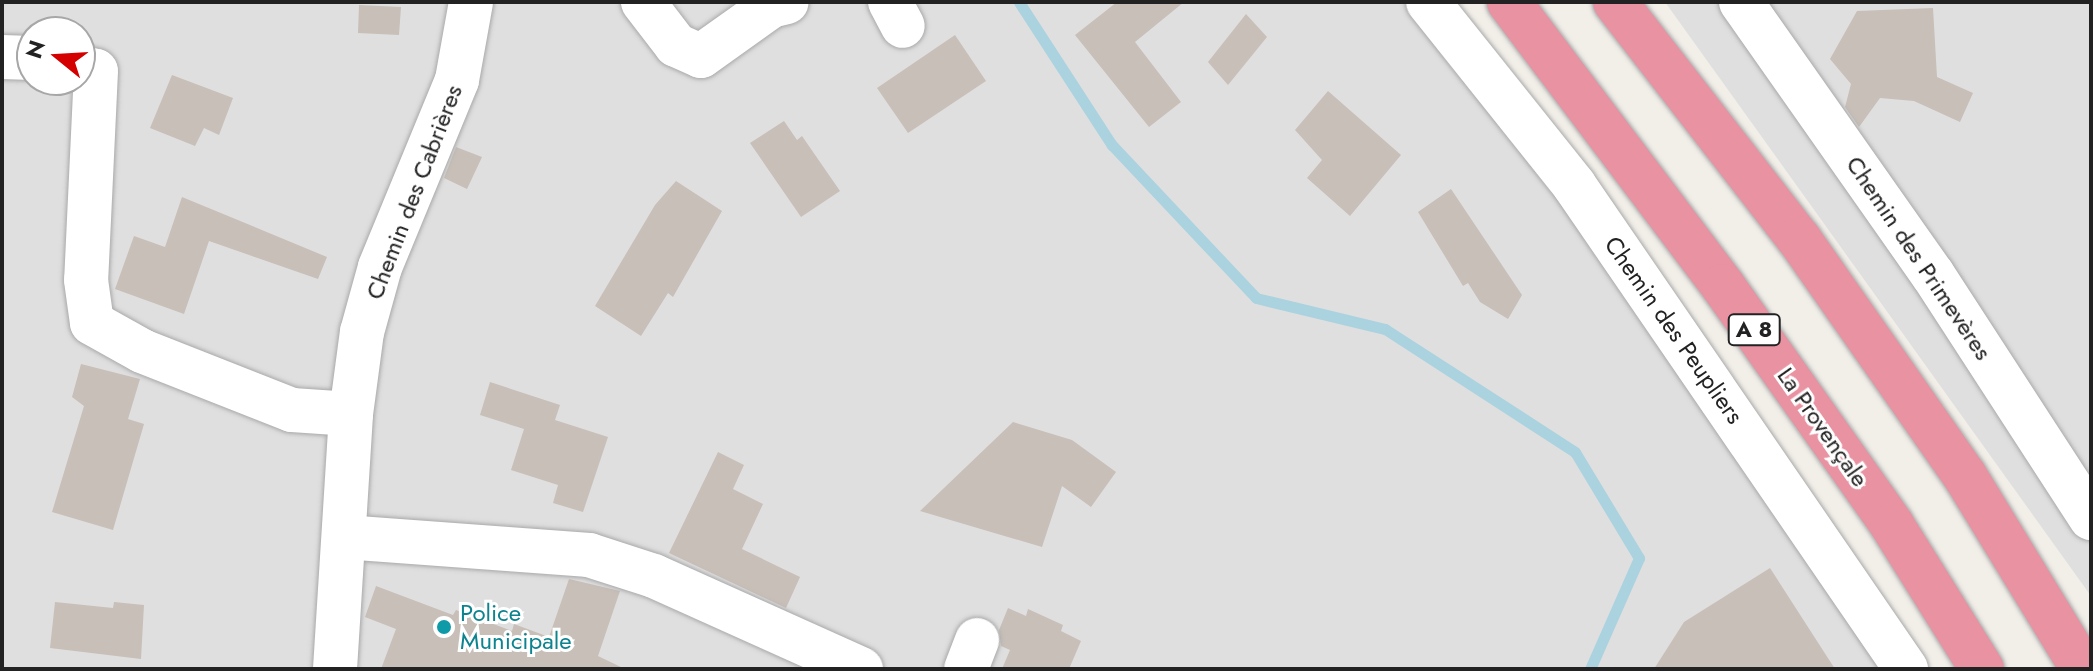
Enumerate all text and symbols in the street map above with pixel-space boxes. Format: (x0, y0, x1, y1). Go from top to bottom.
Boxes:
north arrow (16, 16, 96, 96)
text: N (17, 36, 53, 62)
street label: Chemin des Cabrières (360, 81, 468, 303)
street label: Chemin des Primevères (1840, 151, 1998, 365)
street label: Chemin des Peupliers (1598, 231, 1750, 429)
road number: A 8 (1726, 312, 1782, 348)
street label: La Provençale (1771, 362, 1875, 492)
place label: Police Municipale (460, 599, 572, 655)
marker: Police Municipale (435, 618, 453, 636)

